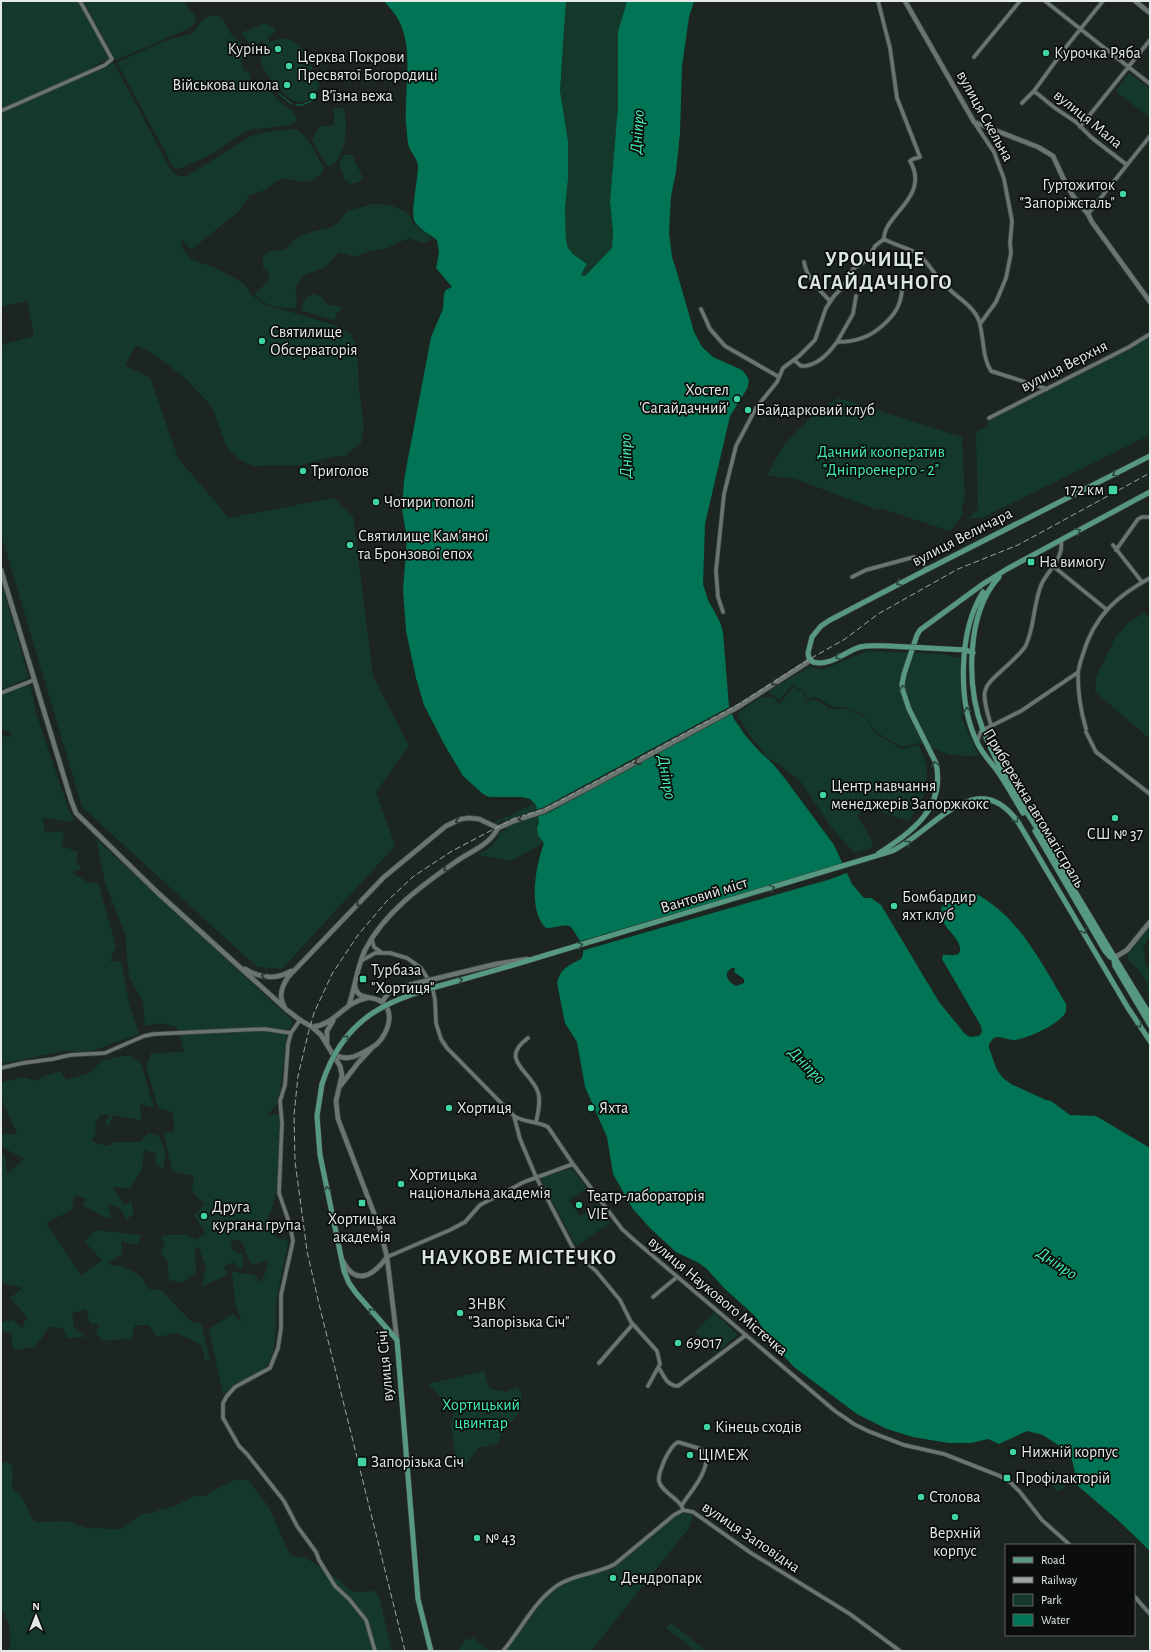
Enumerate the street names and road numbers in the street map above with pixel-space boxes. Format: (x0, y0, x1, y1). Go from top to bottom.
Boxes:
street label: вулиця Скельна (953, 68, 1016, 165)
street label: вулиця Мала (1050, 87, 1125, 152)
street label: вулиця Верхня (1018, 337, 1110, 396)
street label: вулиця Величара (909, 505, 1015, 570)
street label: Прибережна автомагістраль (980, 726, 1088, 890)
street label: Вантовий міст (659, 874, 750, 916)
street label: вулиця Наукового Містечка (645, 1233, 791, 1360)
street label: вулиця Січі (374, 1329, 397, 1402)
street label: вулиця Заповідна (699, 1498, 803, 1576)

